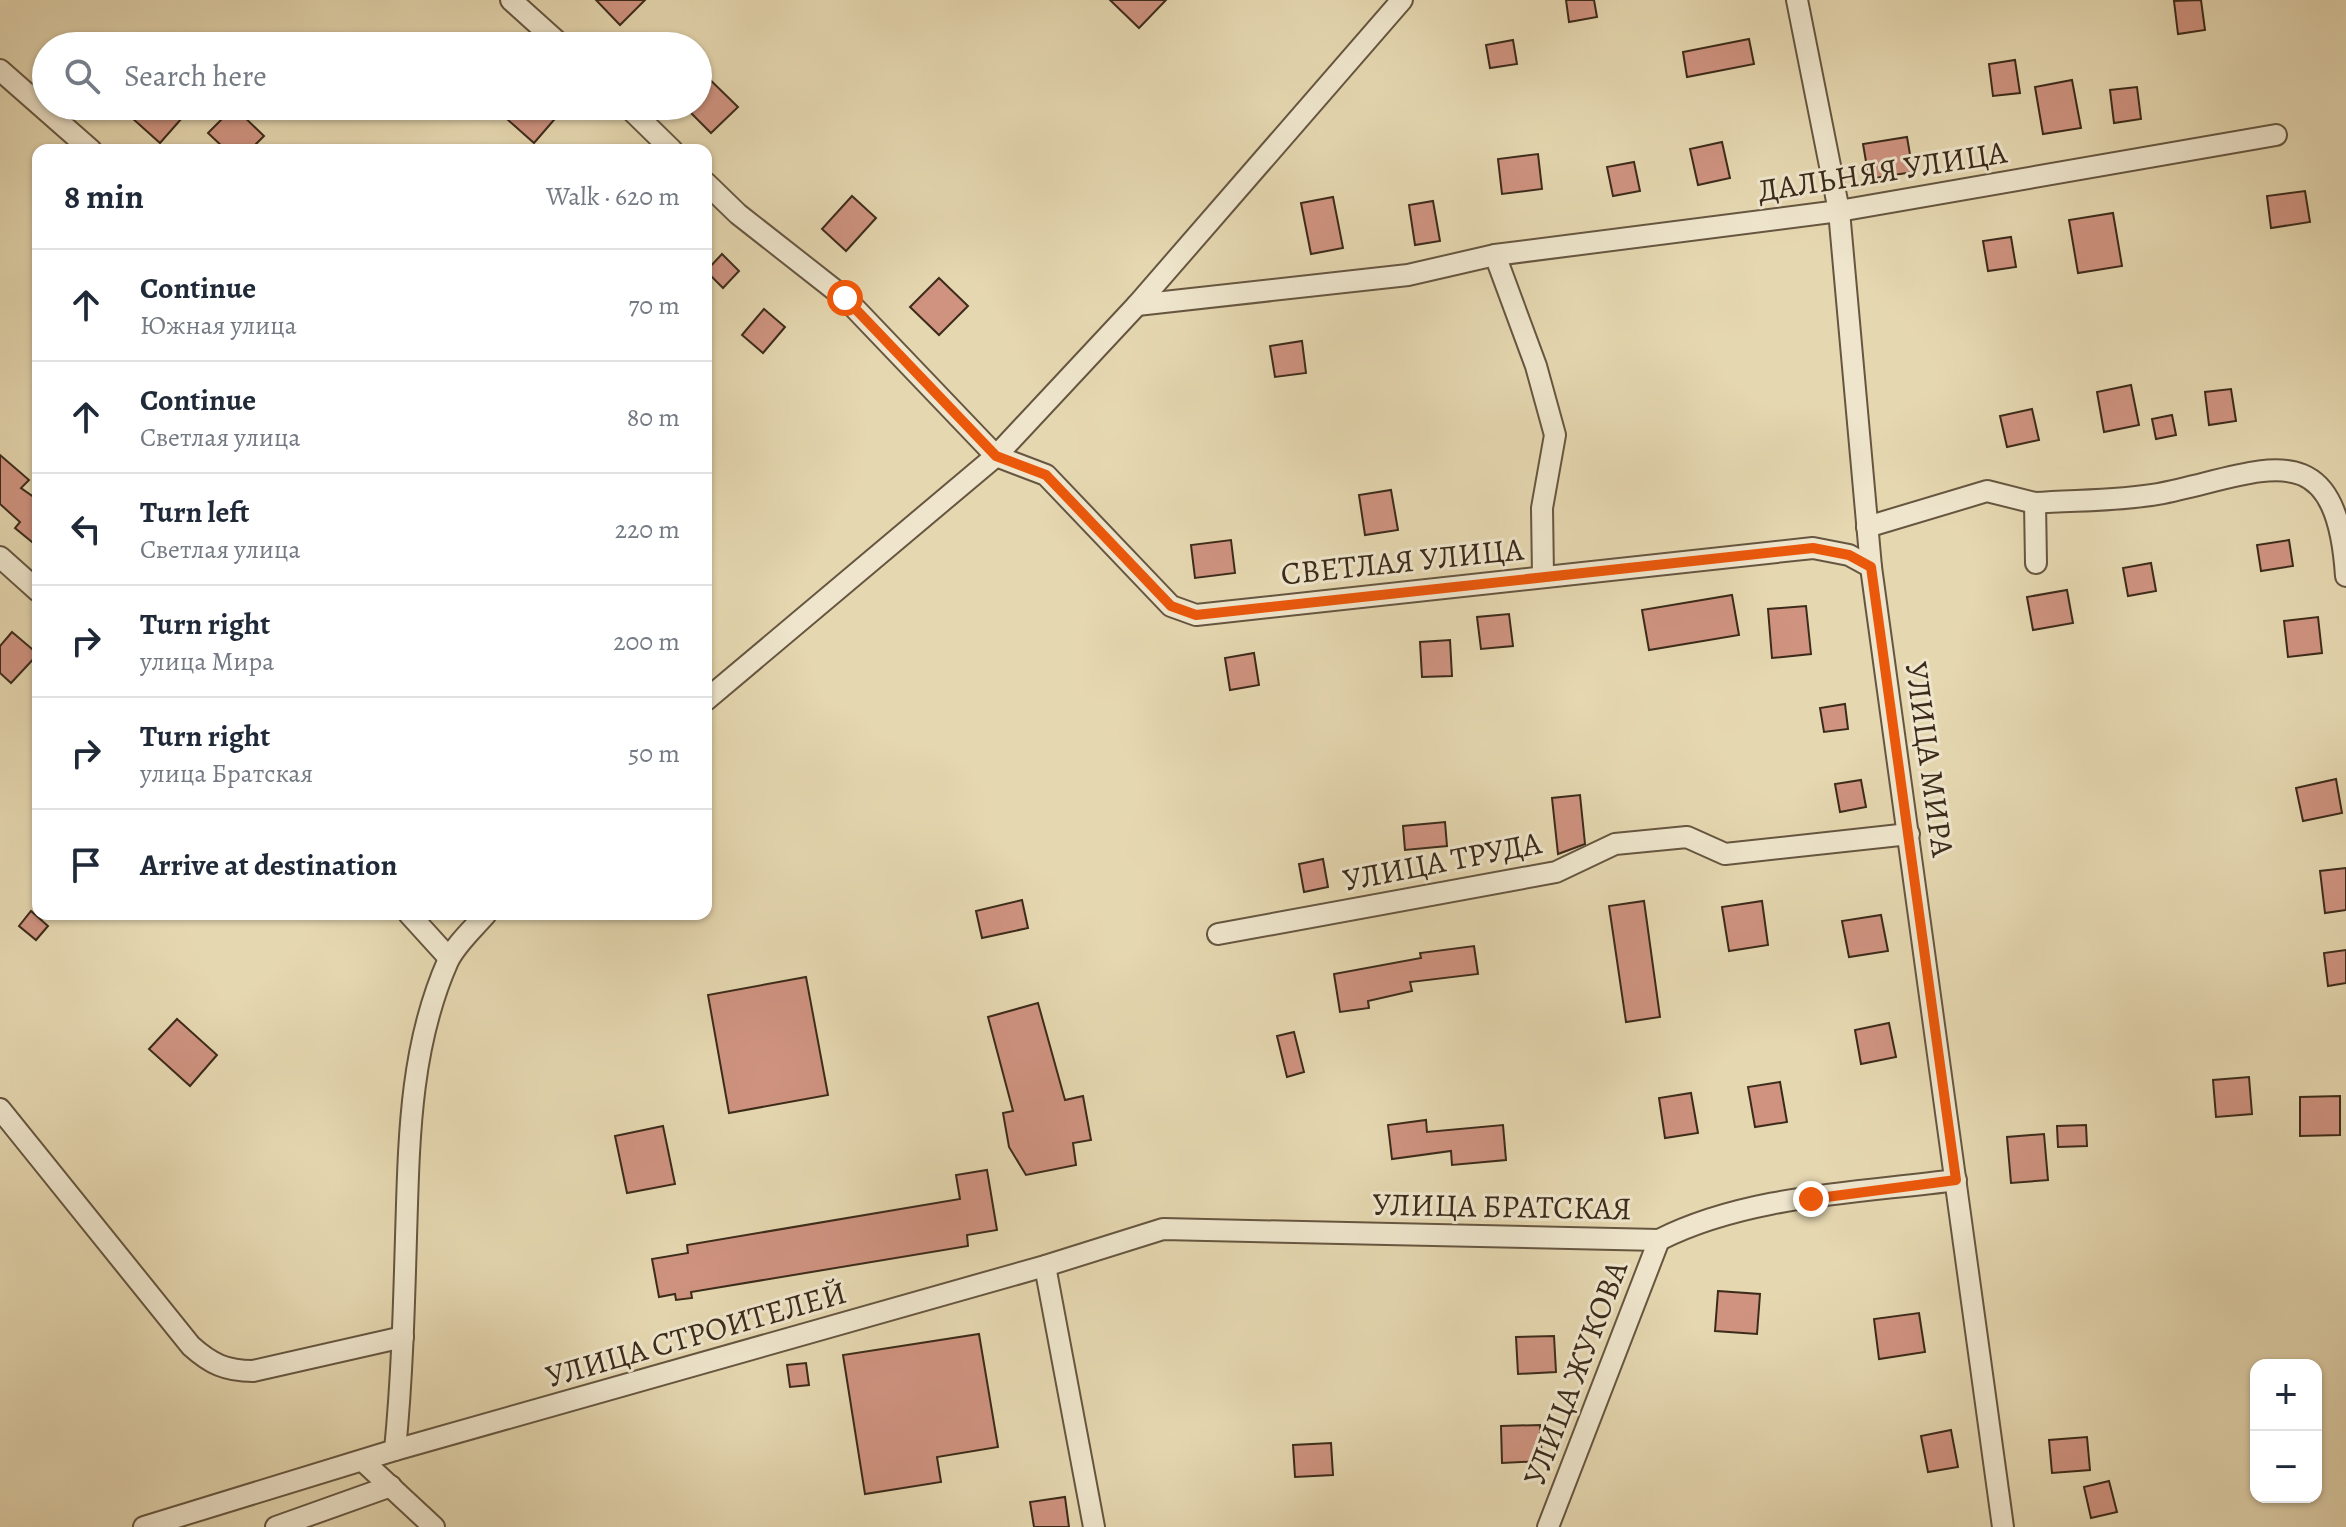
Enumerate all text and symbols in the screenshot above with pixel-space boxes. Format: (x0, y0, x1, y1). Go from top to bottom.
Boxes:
search box (32, 32, 712, 120)
icon: search (60, 54, 104, 98)
text: Search here (124, 56, 267, 96)
street label: ДАЛЬНЯЯ УЛИЦА (1754, 129, 2011, 212)
text: 8 min (64, 173, 144, 220)
text: Walk · 620 m (546, 179, 680, 214)
text: Continue (140, 268, 256, 308)
route start (827, 280, 863, 316)
icon: ahead (64, 283, 108, 327)
text: 70 m (628, 288, 680, 323)
text: Южная улица (140, 308, 297, 343)
text: Continue (140, 380, 256, 420)
icon: ahead (64, 395, 108, 439)
text: 80 m (627, 400, 680, 435)
text: Светлая улица (140, 420, 301, 455)
text: Turn left (140, 492, 249, 532)
icon: left (64, 507, 108, 551)
text: 220 m (615, 512, 680, 547)
street label: СВЕТЛАЯ УЛИЦА (1279, 526, 1527, 596)
text: Светлая улица (140, 532, 301, 567)
text: Turn right (140, 604, 270, 644)
icon: right (64, 619, 108, 663)
text: 200 m (613, 624, 680, 659)
text: улица Мира (140, 644, 274, 679)
street label: УЛИЦА МИРА (1895, 659, 1966, 861)
text: Turn right (140, 716, 270, 756)
icon: right (64, 731, 108, 775)
text: 50 m (628, 736, 680, 771)
text: улица Братская (140, 756, 313, 791)
street label: УЛИЦА ТРУДА (1339, 820, 1546, 902)
icon: arrive (64, 843, 108, 887)
text: Arrive at destination (140, 845, 397, 885)
route end (1793, 1181, 1829, 1217)
street label: УЛИЦА БРАТСКАЯ (1372, 1182, 1632, 1230)
street label: УЛИЦА ЖУКОВА (1512, 1253, 1639, 1492)
street label: УЛИЦА СТРОИТЕЛЕЙ (541, 1270, 851, 1398)
map controls (2250, 1359, 2322, 1503)
button: + (2250, 1359, 2322, 1431)
button: − (2250, 1431, 2322, 1503)

